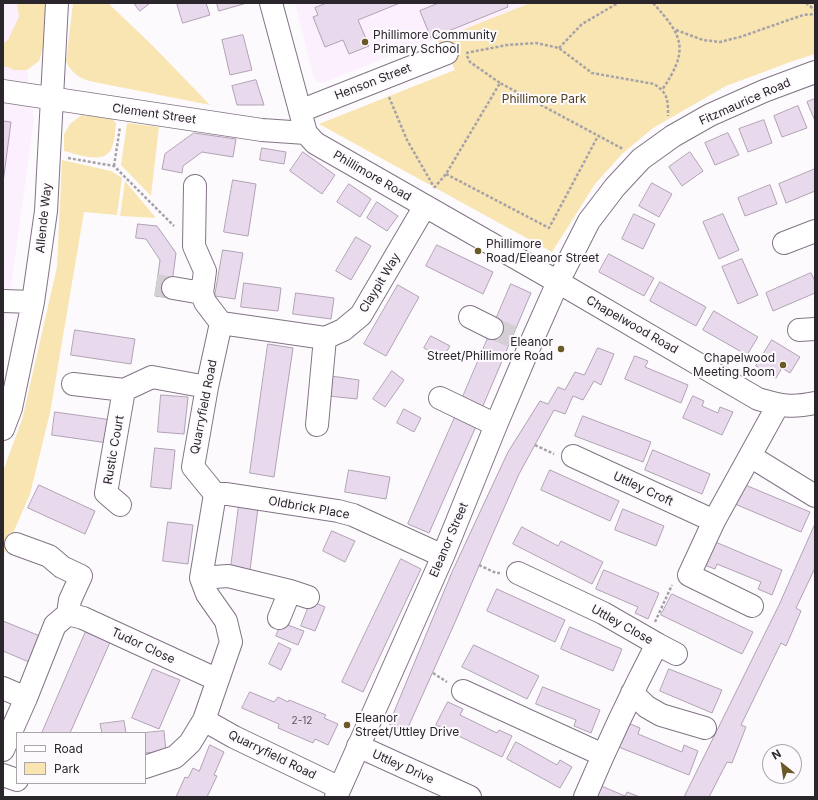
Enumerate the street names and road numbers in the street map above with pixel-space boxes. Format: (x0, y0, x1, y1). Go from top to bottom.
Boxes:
street label: Henson Street (333, 61, 413, 103)
street label: Fitzmaurice Road (697, 75, 793, 129)
street label: Clement Street (111, 101, 197, 127)
street label: Phillimore Road (330, 148, 414, 204)
street label: Allende Way (33, 182, 55, 254)
street label: Claypit Way (357, 251, 403, 315)
street label: Chapelwood Road (584, 293, 680, 357)
street label: Quarryfield Road (188, 358, 220, 456)
street label: Rustic Court (101, 414, 127, 486)
street label: Uttley Croft (611, 469, 675, 509)
street label: Oldbrick Place (267, 494, 351, 522)
street label: Eleanor Street (427, 500, 471, 580)
street label: Uttley Close (589, 602, 655, 648)
street label: Tudor Close (109, 625, 177, 667)
street label: Quarryfield Road (226, 727, 318, 783)
street label: Uttley Drive (370, 747, 436, 787)

